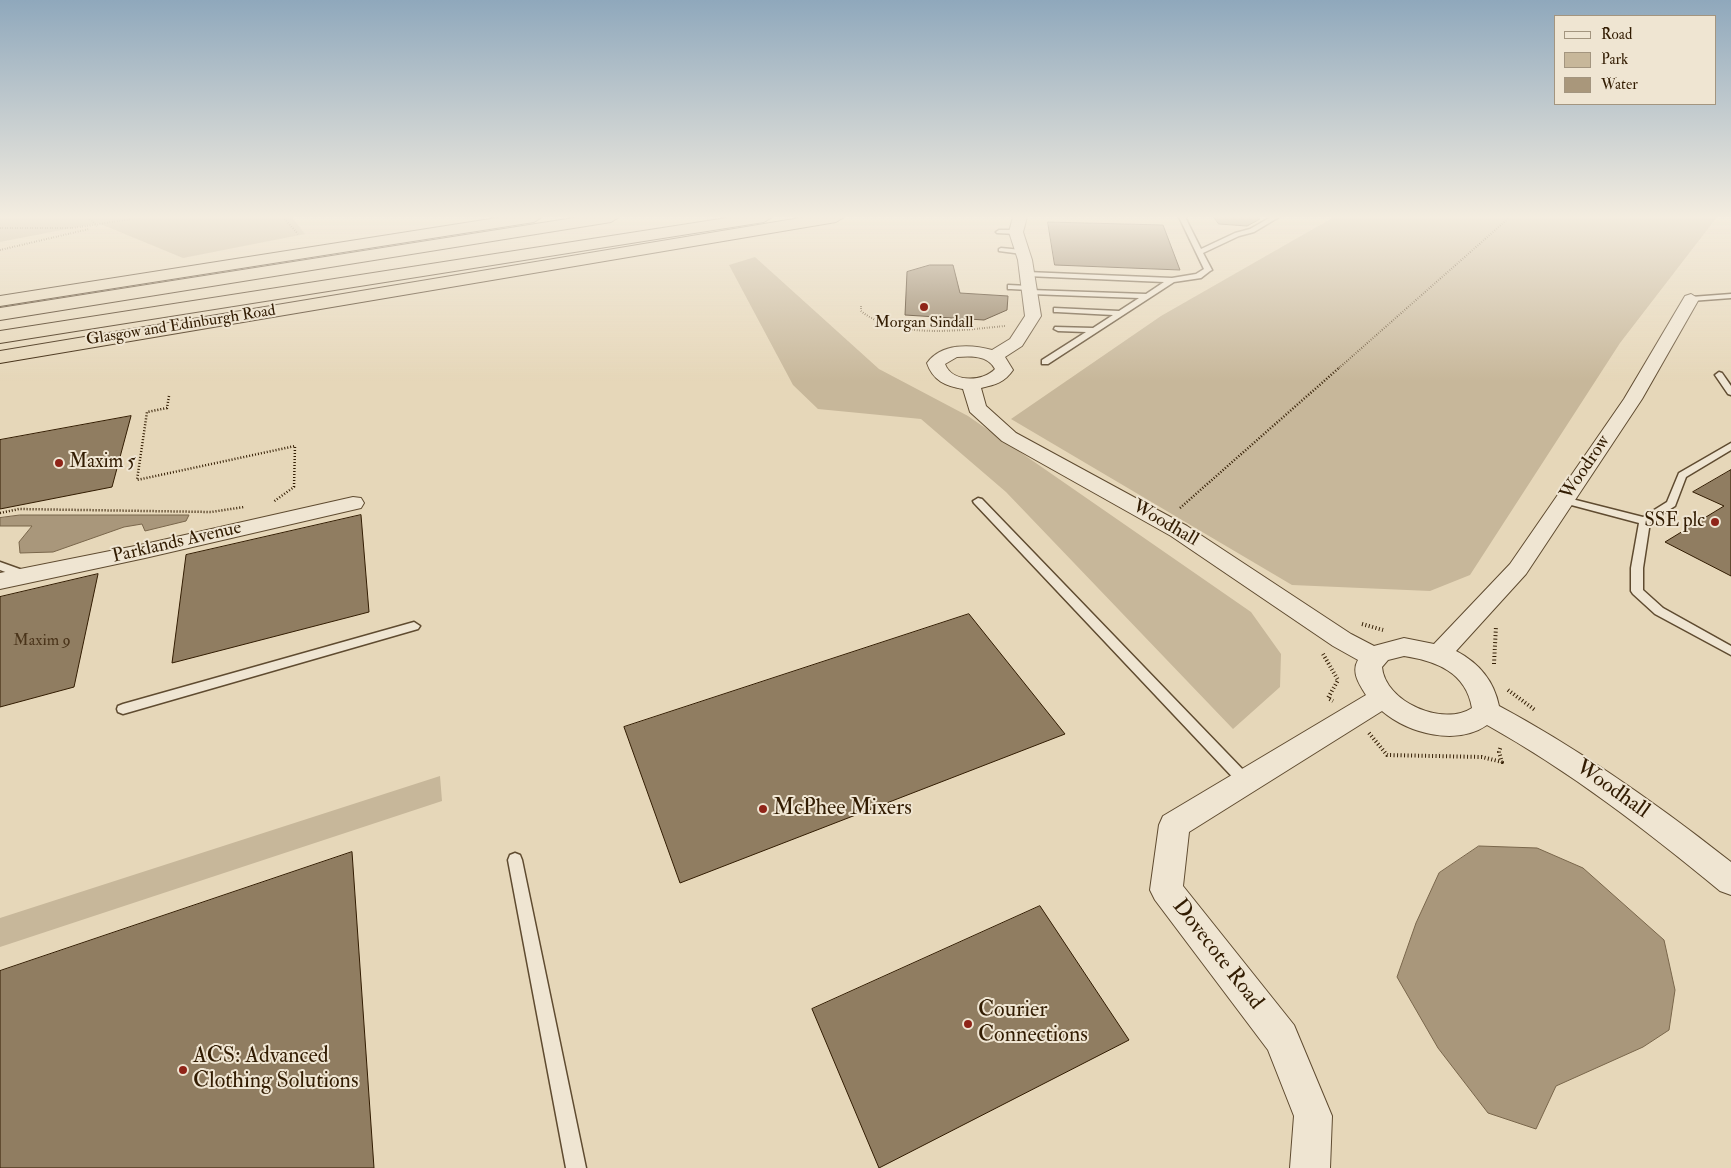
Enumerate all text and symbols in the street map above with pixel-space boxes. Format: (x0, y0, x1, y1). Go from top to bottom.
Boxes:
legend (1554, 15, 1716, 105)
text: Road (1601, 25, 1632, 44)
text: Park (1601, 50, 1628, 69)
text: Water (1601, 75, 1638, 94)
marker: Morgan Sindall (918, 301, 930, 313)
street label: Glasgow and Edinburgh Road (85, 302, 277, 350)
place label: Morgan Sindall (875, 314, 973, 334)
street label: Woodrow (1556, 431, 1616, 505)
place label: Maxim 5 (69, 452, 136, 474)
marker: Maxim 5 (53, 457, 65, 469)
street label: Woodhall (1128, 496, 1202, 552)
place label: SSE plc (1644, 511, 1705, 533)
marker: SSE plc (1709, 516, 1721, 528)
street label: Parklands Avenue (110, 517, 244, 569)
house number: Maxim 9 (13, 632, 71, 652)
street label: Woodhall (1570, 755, 1654, 825)
place label: McPhee Mixers (773, 796, 912, 822)
marker: McPhee Mixers (757, 803, 769, 815)
street label: Dovecote Road (1166, 894, 1268, 1016)
place label: Courier Connections (978, 998, 1088, 1050)
marker: Courier Connections (962, 1018, 974, 1030)
place label: ACS: Advanced Clothing Solutions (193, 1044, 358, 1096)
marker: ACS: Advanced Clothing Solutions (177, 1064, 189, 1076)

